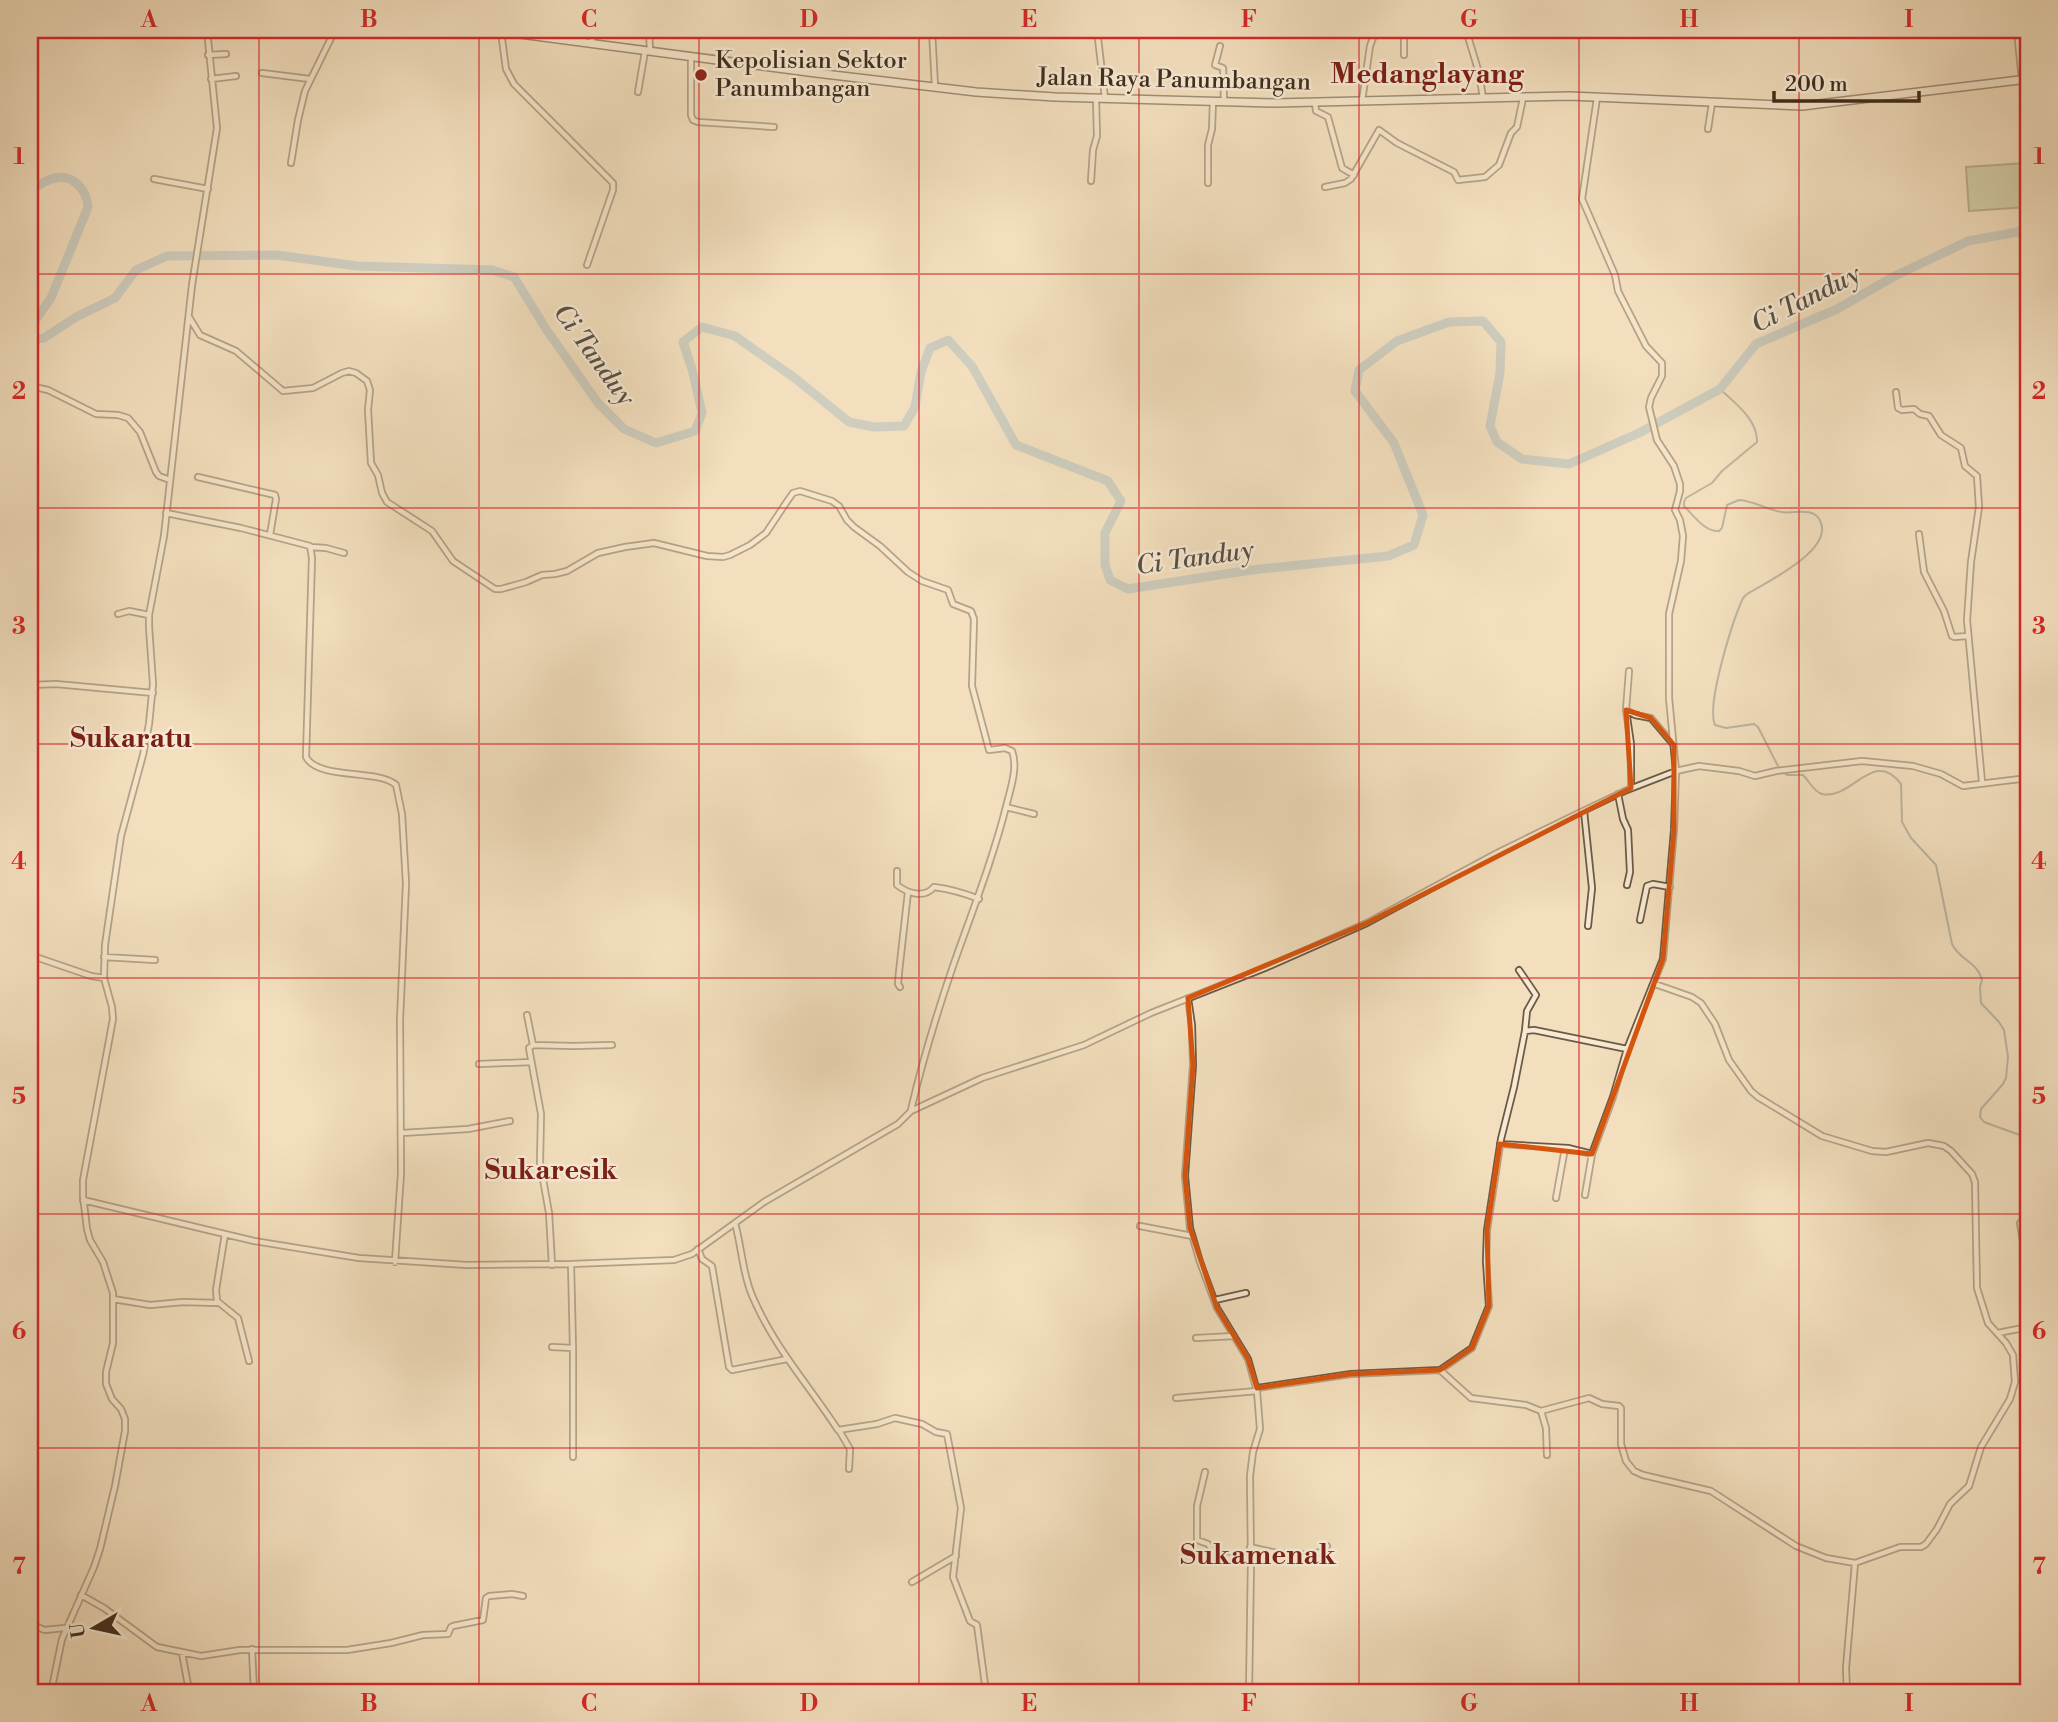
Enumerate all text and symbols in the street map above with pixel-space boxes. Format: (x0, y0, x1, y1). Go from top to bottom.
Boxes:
text: A (140, 6, 158, 34)
text: B (360, 6, 378, 34)
text: C (581, 6, 597, 34)
text: D (800, 6, 818, 34)
text: E (1021, 6, 1037, 34)
text: F (1241, 6, 1257, 34)
text: G (1460, 6, 1478, 34)
text: H (1680, 6, 1699, 34)
text: I (1905, 6, 1914, 34)
place label: Kepolisian Sektor Panumbangan (715, 46, 907, 104)
district label: Medanglayang (1330, 57, 1525, 92)
scale bar (1774, 60, 1920, 104)
street label: Jalan Raya Panumbangan (1036, 63, 1311, 97)
marker: Kepolisian Sektor Panumbangan (693, 67, 709, 83)
text: 200 m (1785, 72, 1848, 98)
text: 1 (13, 143, 25, 171)
text: 1 (2033, 143, 2045, 171)
water label: Ci Tanduy (1746, 258, 1866, 340)
water label: Ci Tanduy (546, 298, 642, 413)
text: 2 (12, 378, 26, 406)
text: 2 (2032, 378, 2046, 406)
water label: Ci Tanduy (1134, 534, 1256, 582)
text: 3 (12, 613, 26, 641)
text: 3 (2032, 613, 2046, 641)
district label: Sukaratu (70, 721, 192, 756)
text: 4 (11, 848, 27, 876)
text: 4 (2031, 848, 2047, 876)
text: 5 (12, 1083, 26, 1111)
text: 5 (2032, 1083, 2046, 1111)
district label: Sukaresik (484, 1153, 618, 1188)
text: 6 (12, 1318, 26, 1346)
text: 6 (2032, 1318, 2046, 1346)
district label: Sukamenak (1180, 1538, 1337, 1573)
text: 7 (12, 1553, 26, 1581)
text: 7 (2032, 1553, 2046, 1581)
north arrow (60, 1592, 130, 1662)
text: U (65, 1621, 91, 1640)
text: A (140, 1690, 158, 1718)
text: B (360, 1690, 378, 1718)
text: C (581, 1690, 597, 1718)
text: D (800, 1690, 818, 1718)
text: E (1021, 1690, 1037, 1718)
text: F (1241, 1690, 1257, 1718)
text: G (1460, 1690, 1478, 1718)
text: H (1680, 1690, 1699, 1718)
text: I (1905, 1690, 1914, 1718)

